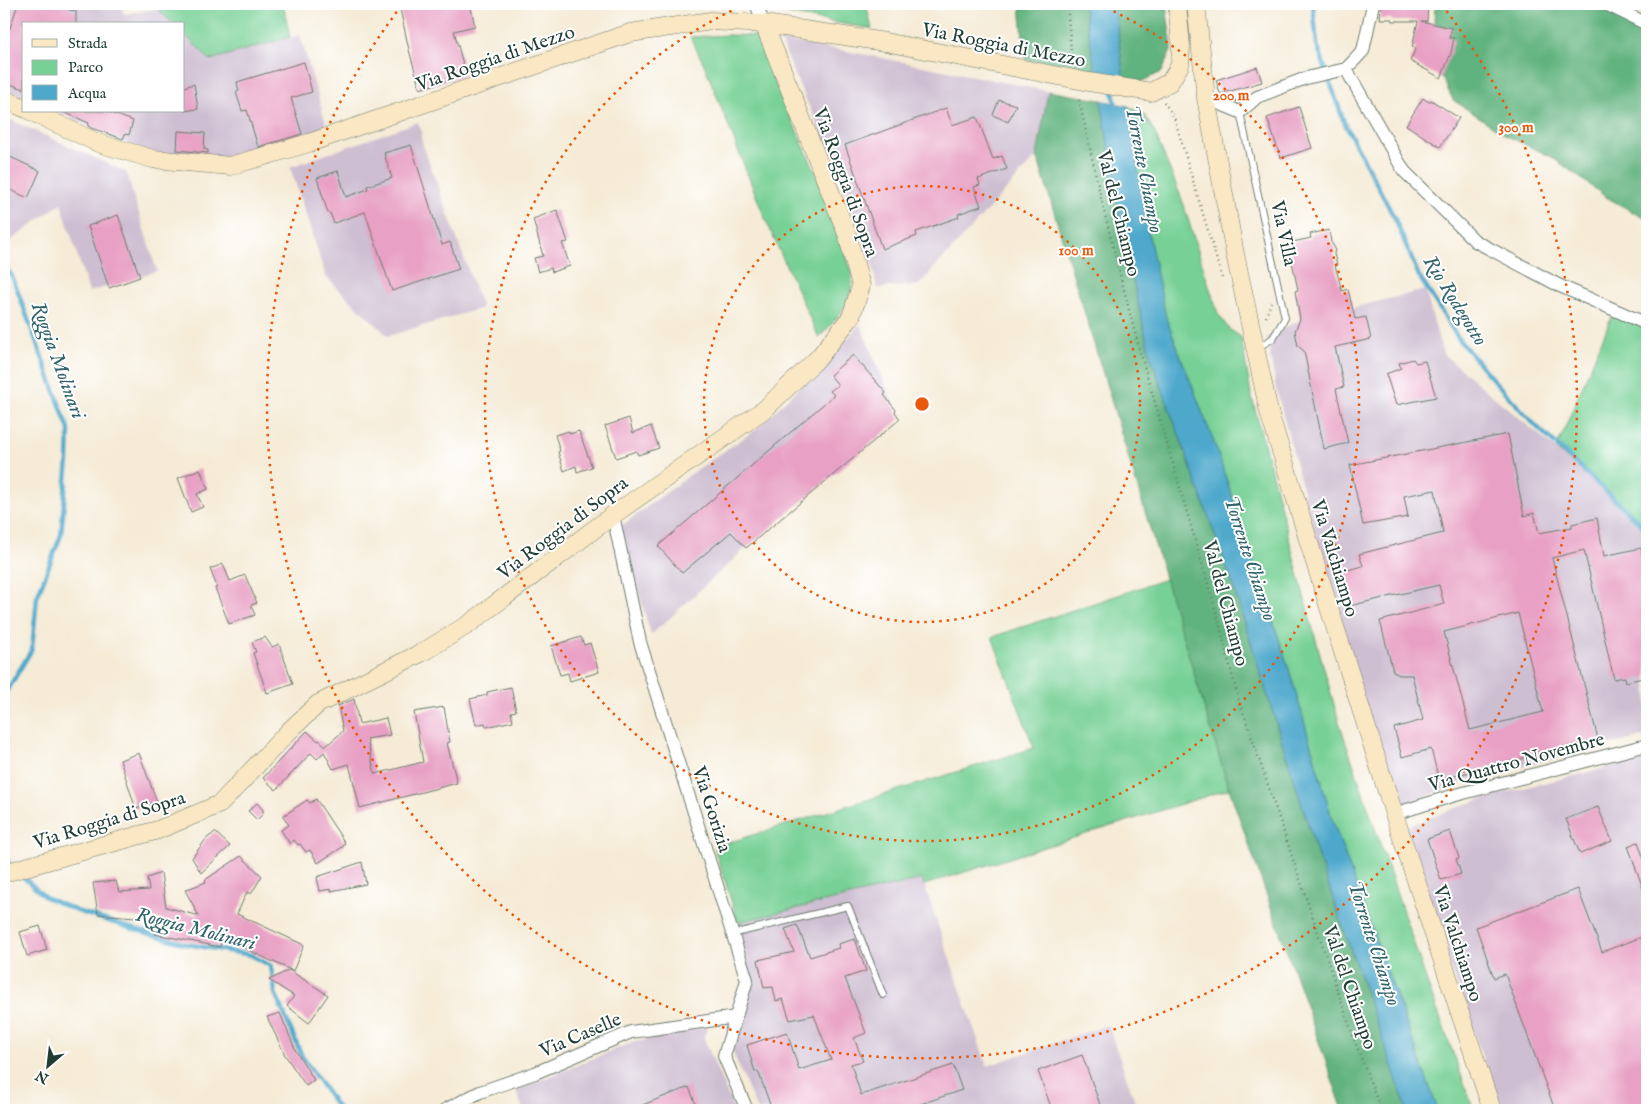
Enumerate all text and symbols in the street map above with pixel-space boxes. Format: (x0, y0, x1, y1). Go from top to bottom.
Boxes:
street label: Via Roggia di Mezzo (919, 18, 1087, 74)
street label: Via Roggia di Mezzo (412, 20, 578, 98)
legend (22, 22, 185, 112)
text: Strada (68, 34, 108, 53)
text: Parco (68, 58, 103, 77)
text: Acqua (67, 84, 107, 103)
text: 200 m (1213, 86, 1250, 105)
water label: Torrente Chiampo (1119, 103, 1168, 235)
street label: Via Roggia di Sopra (807, 104, 884, 261)
text: 300 m (1498, 118, 1534, 137)
street label: Val del Chiampo (1091, 147, 1145, 279)
street label: Via Villa (1264, 198, 1302, 269)
text: 100 m (1058, 241, 1094, 260)
water label: Rio Rodegotto (1416, 251, 1492, 351)
water label: Roggia Molinari (24, 299, 91, 424)
centre of rings (913, 395, 931, 413)
street label: Via Roggia di Sopra (492, 471, 634, 586)
water label: Torrente Chiampo (1218, 493, 1282, 624)
street label: Via Valchiampo (1305, 496, 1363, 620)
street label: Val del Chiampo (1197, 537, 1253, 669)
street label: Via Quattro Novembre (1425, 728, 1607, 798)
street label: Via Gorizia (686, 762, 737, 857)
street label: Via Roggia di Sopra (30, 786, 189, 856)
water label: Torrente Chiampo (1342, 878, 1406, 1009)
street label: Via Valchiampo (1427, 881, 1487, 1005)
water label: Roggia Molinari (133, 903, 259, 958)
street label: Val del Chiampo (1316, 922, 1381, 1053)
street label: Via Caselle (536, 1008, 625, 1064)
north arrow (22, 1042, 72, 1092)
text: N (33, 1066, 53, 1088)

